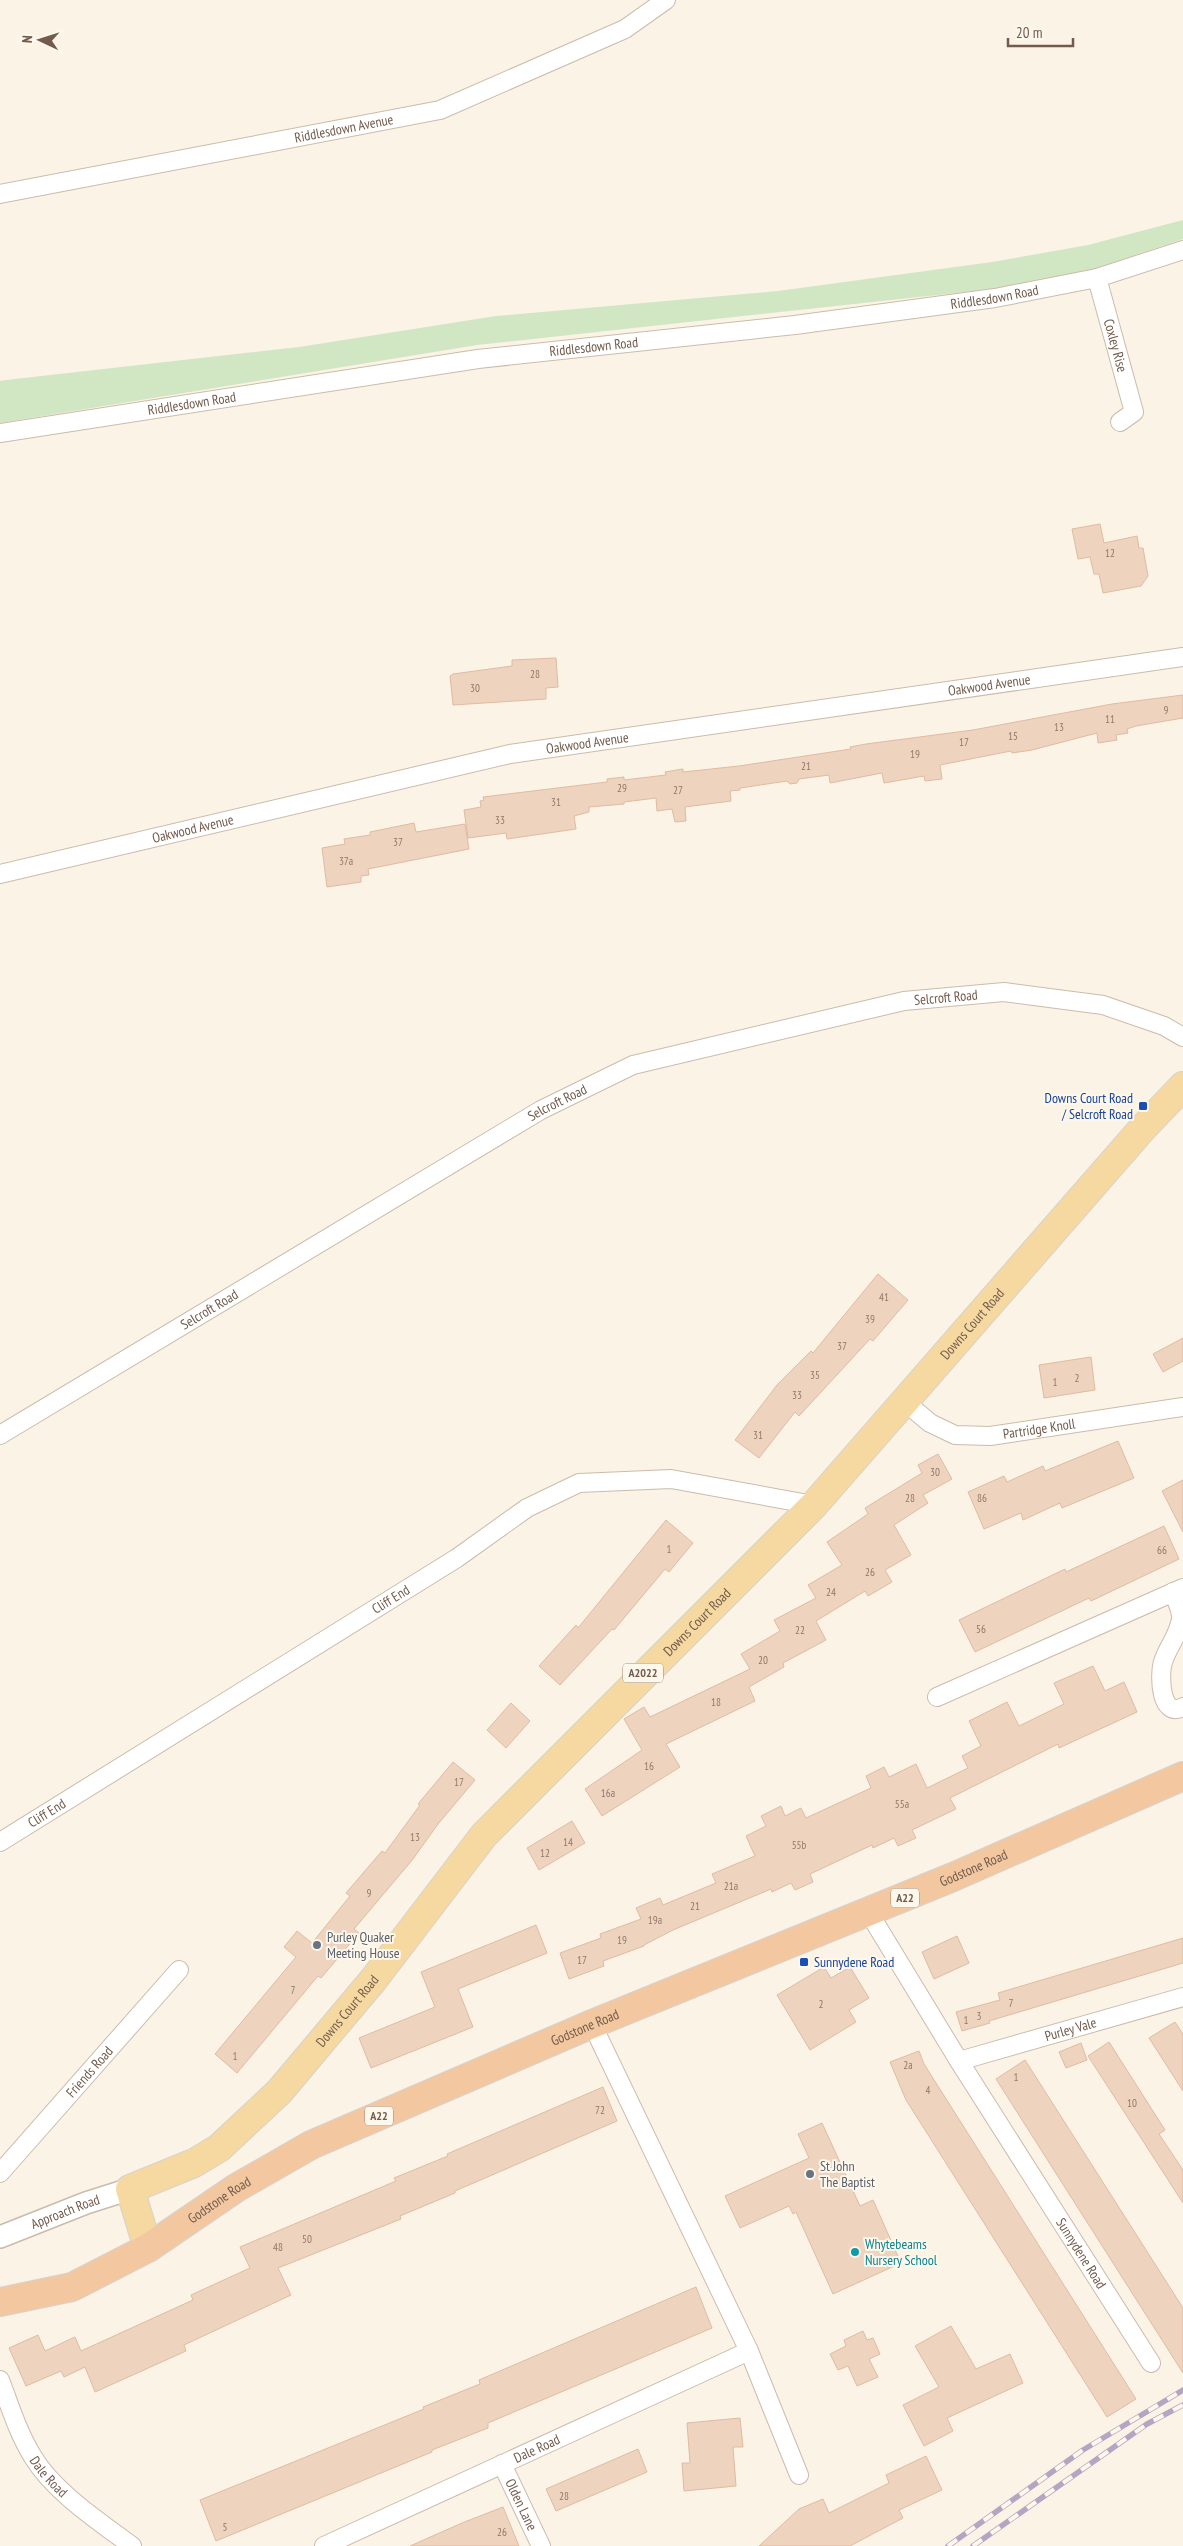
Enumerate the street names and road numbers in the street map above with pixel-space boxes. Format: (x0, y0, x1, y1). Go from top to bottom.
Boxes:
street label: Riddlesdown Avenue (293, 110, 395, 147)
street label: Riddlesdown Road (949, 281, 1040, 313)
street label: Coxley Rise (1100, 317, 1132, 374)
street label: Riddlesdown Road (548, 333, 639, 360)
street label: Riddlesdown Road (146, 388, 237, 419)
street label: Oakwood Avenue (947, 670, 1032, 700)
street label: Oakwood Avenue (545, 728, 630, 758)
street label: Oakwood Avenue (150, 810, 235, 847)
street label: Selcroft Road (913, 985, 979, 1009)
street label: Selcroft Road (524, 1080, 590, 1125)
street label: Selcroft Road (177, 1285, 241, 1334)
street label: Downs Court Road (936, 1285, 1008, 1363)
street label: Partridge Knoll (1002, 1414, 1077, 1443)
street label: Cliff End (368, 1581, 413, 1618)
street label: Downs Court Road (659, 1584, 735, 1660)
road number: A2022 (623, 1664, 663, 1682)
street label: Cliff End (24, 1794, 69, 1831)
street label: Godstone Road (937, 1845, 1010, 1891)
road number: A22 (891, 1889, 919, 1908)
street label: Downs Court Road (312, 1971, 383, 2051)
street label: Godstone Road (548, 2005, 622, 2050)
street label: Purley Vale (1043, 2013, 1099, 2045)
street label: Friends Road (62, 2042, 117, 2101)
road number: A22 (365, 2106, 393, 2126)
street label: Godstone Road (184, 2172, 254, 2227)
street label: Approach Road (28, 2190, 102, 2233)
street label: Sunnydene Road (1052, 2214, 1110, 2292)
street label: Dale Road (511, 2430, 563, 2467)
street label: Dale Road (26, 2453, 71, 2501)
street label: Olden Lane (501, 2476, 541, 2534)

